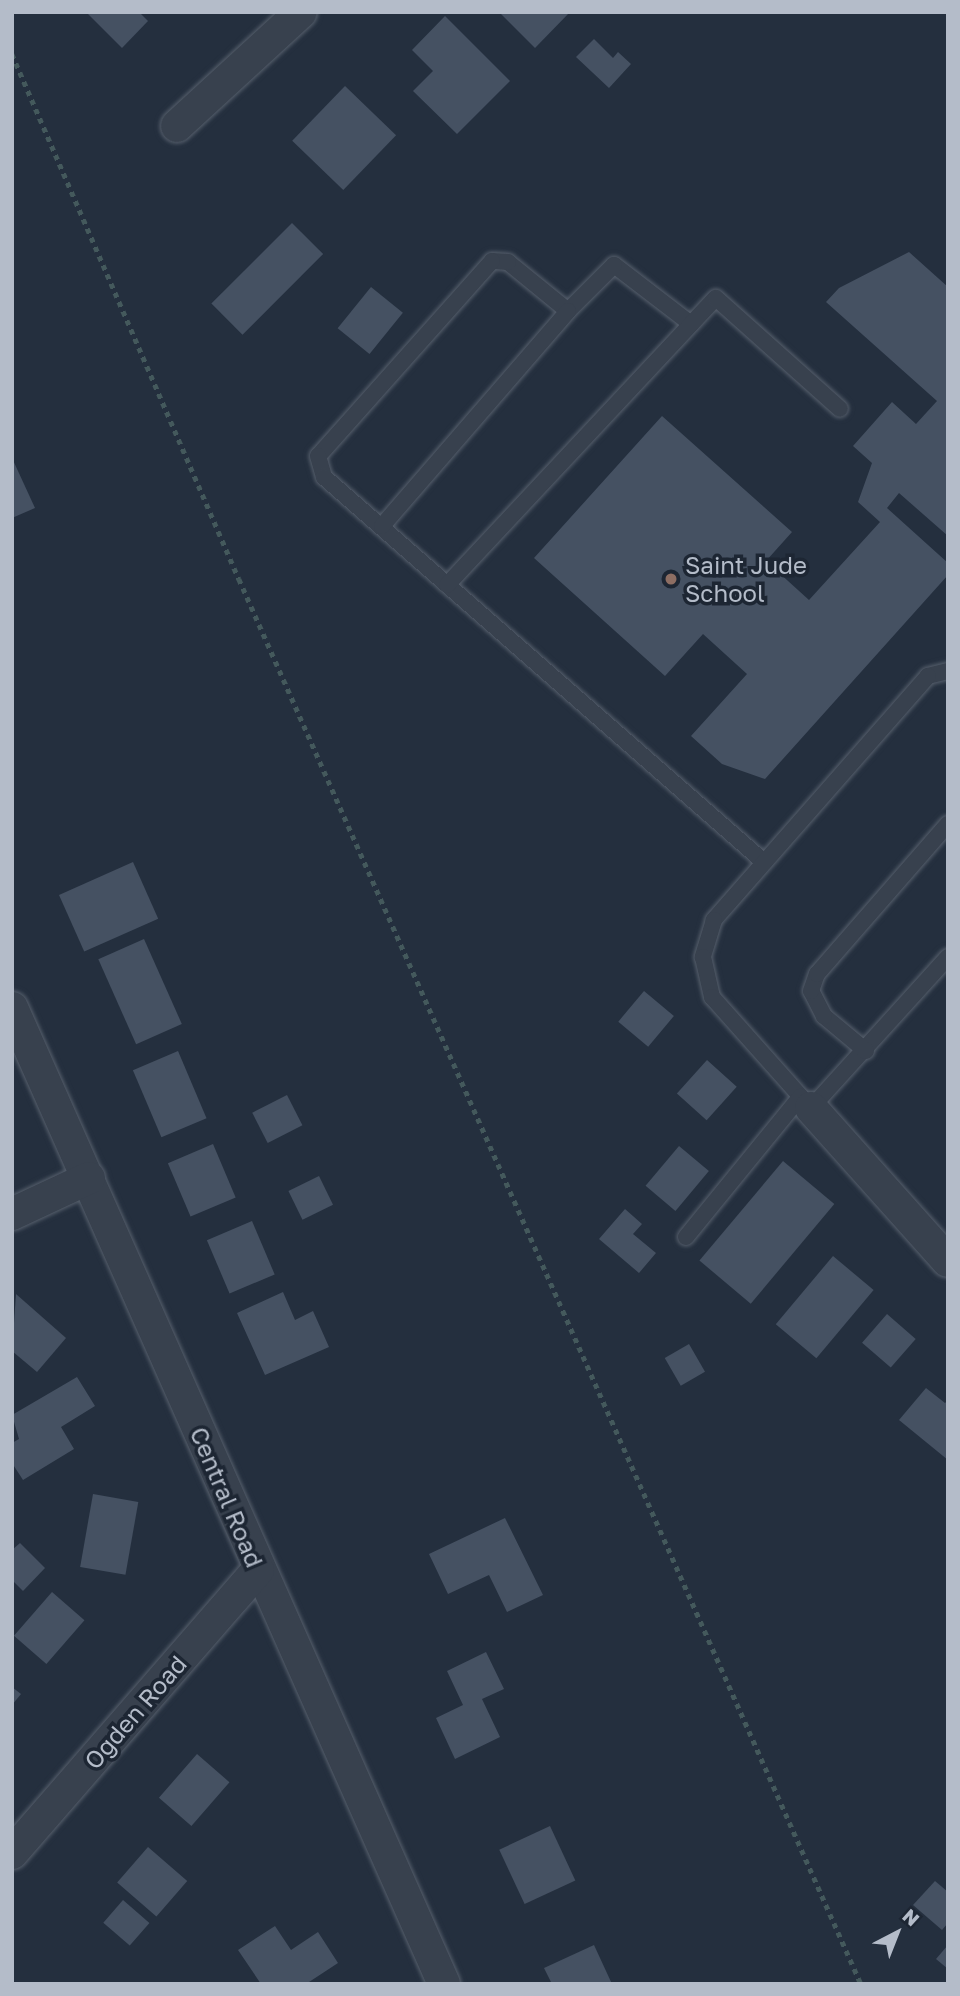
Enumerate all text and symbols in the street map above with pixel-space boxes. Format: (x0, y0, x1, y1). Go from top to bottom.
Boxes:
place label: Saint Jude School (685, 551, 807, 607)
marker: Saint Jude School (663, 571, 679, 587)
street label: Central Road (185, 1423, 269, 1571)
street label: Ogden Road (78, 1649, 192, 1775)
north arrow (862, 1898, 932, 1968)
text: N (898, 1904, 924, 1930)

